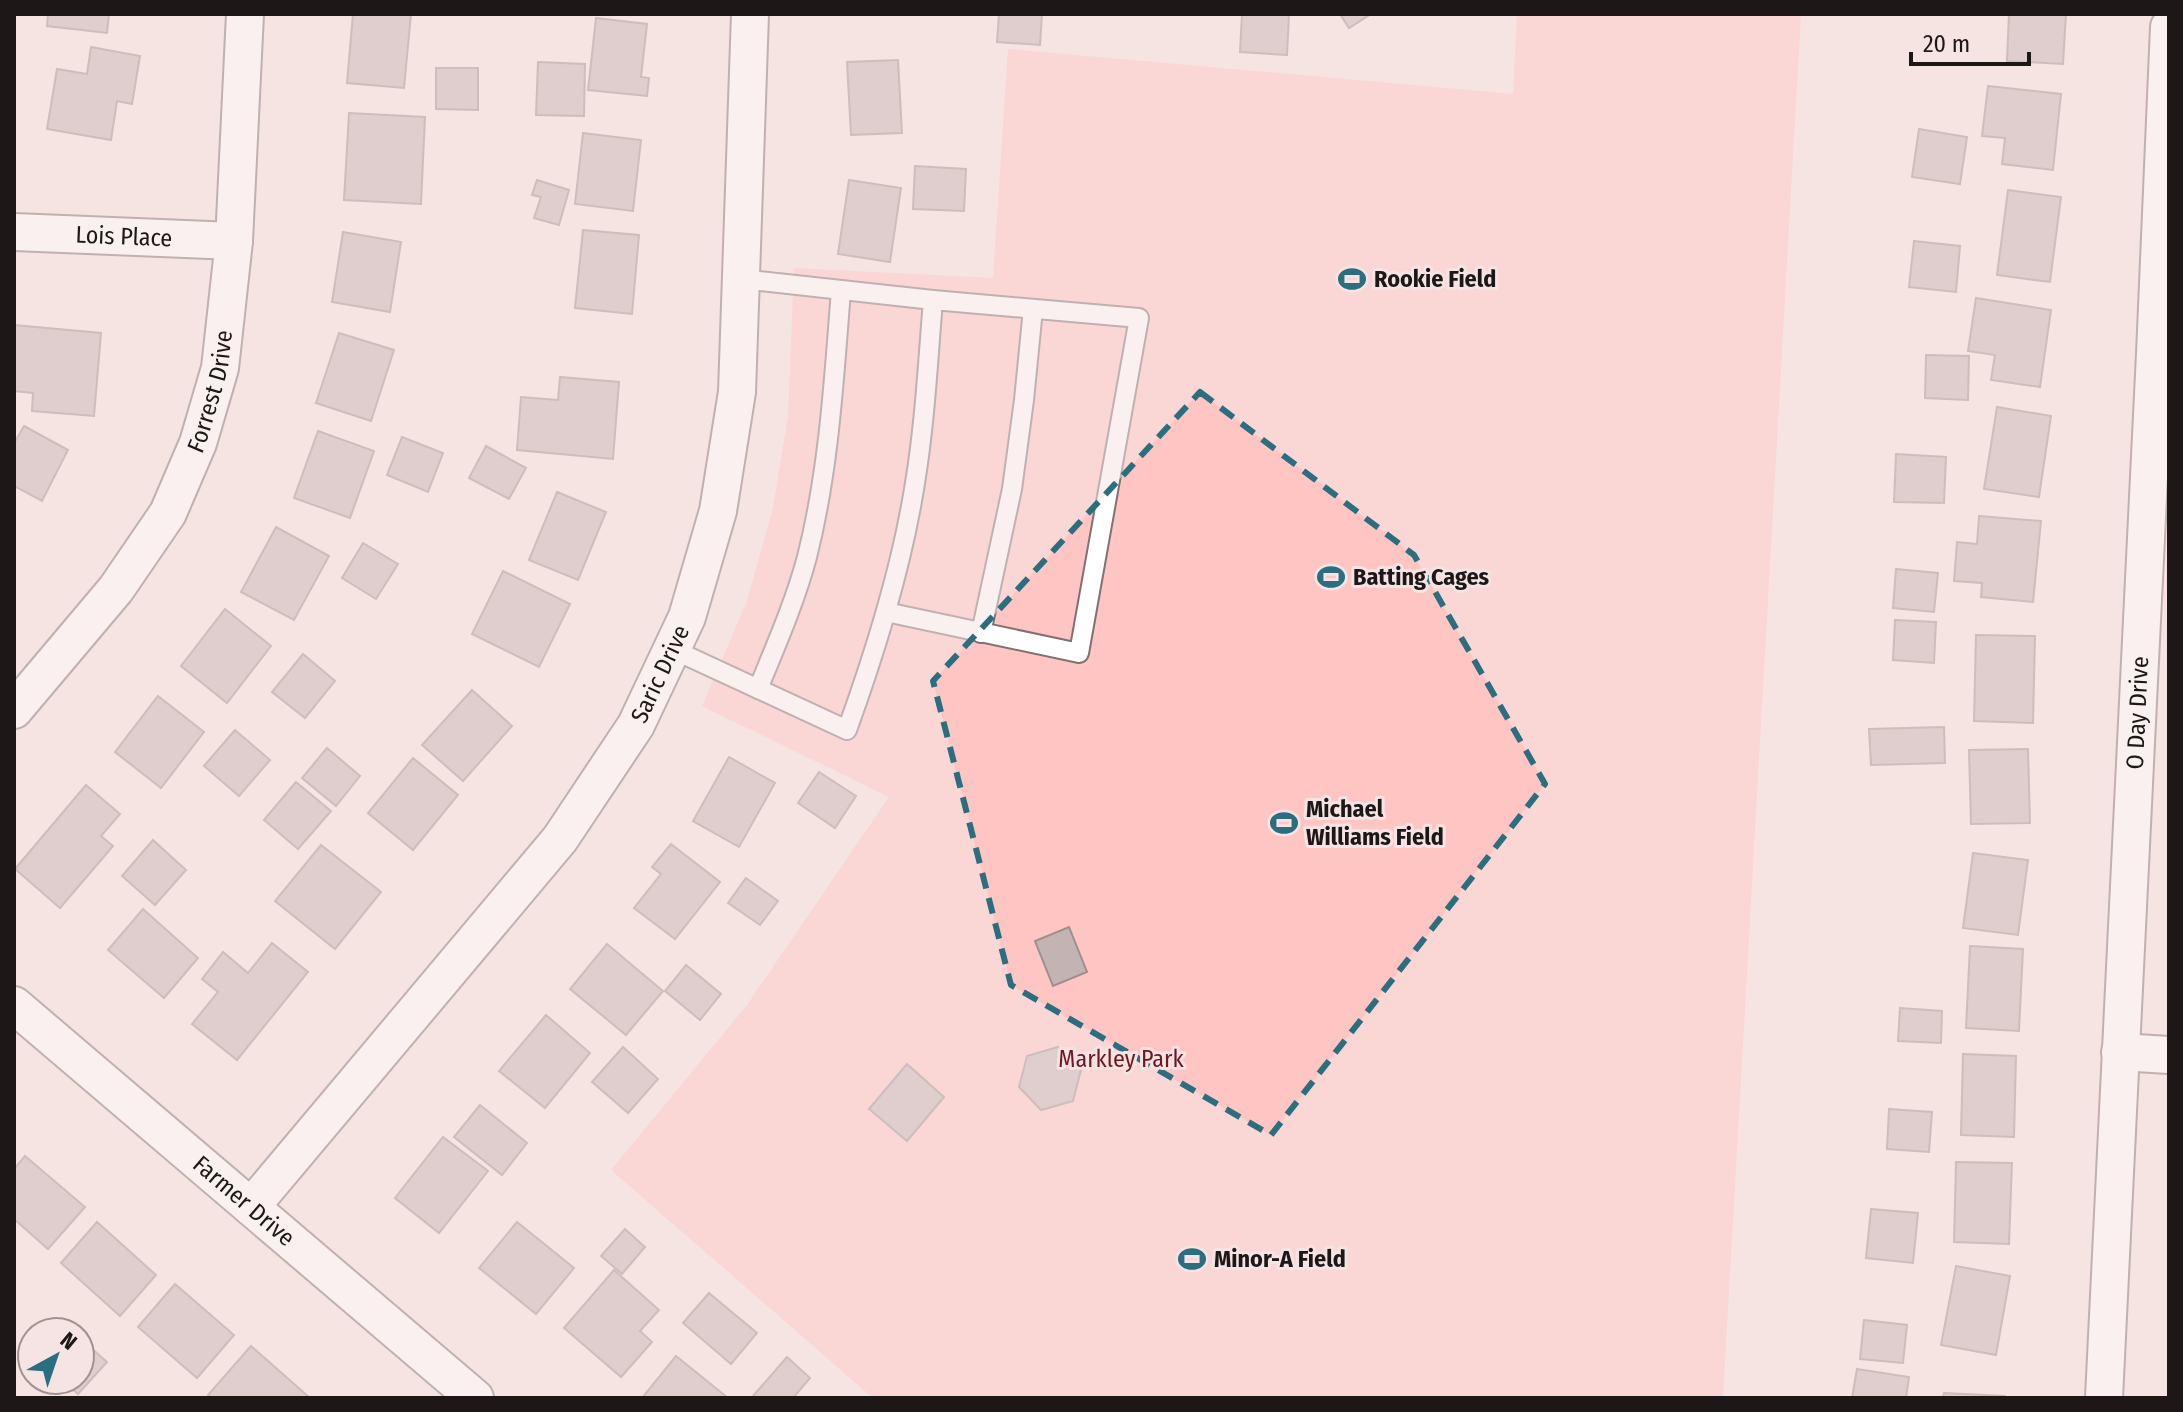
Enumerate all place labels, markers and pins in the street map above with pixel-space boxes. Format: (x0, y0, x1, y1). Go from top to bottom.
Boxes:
sports icon: Rookie Field (1337, 264, 1367, 294)
place label: Rookie Field (1374, 265, 1496, 293)
sports icon: Batting Cages (1316, 562, 1346, 592)
place label: Batting Cages (1353, 563, 1490, 591)
place label: Michael Williams Field (1306, 795, 1444, 851)
sports icon: Michael Williams Field (1269, 808, 1299, 838)
sports icon: Minor-A Field (1177, 1244, 1207, 1274)
place label: Minor-A Field (1214, 1245, 1346, 1273)

